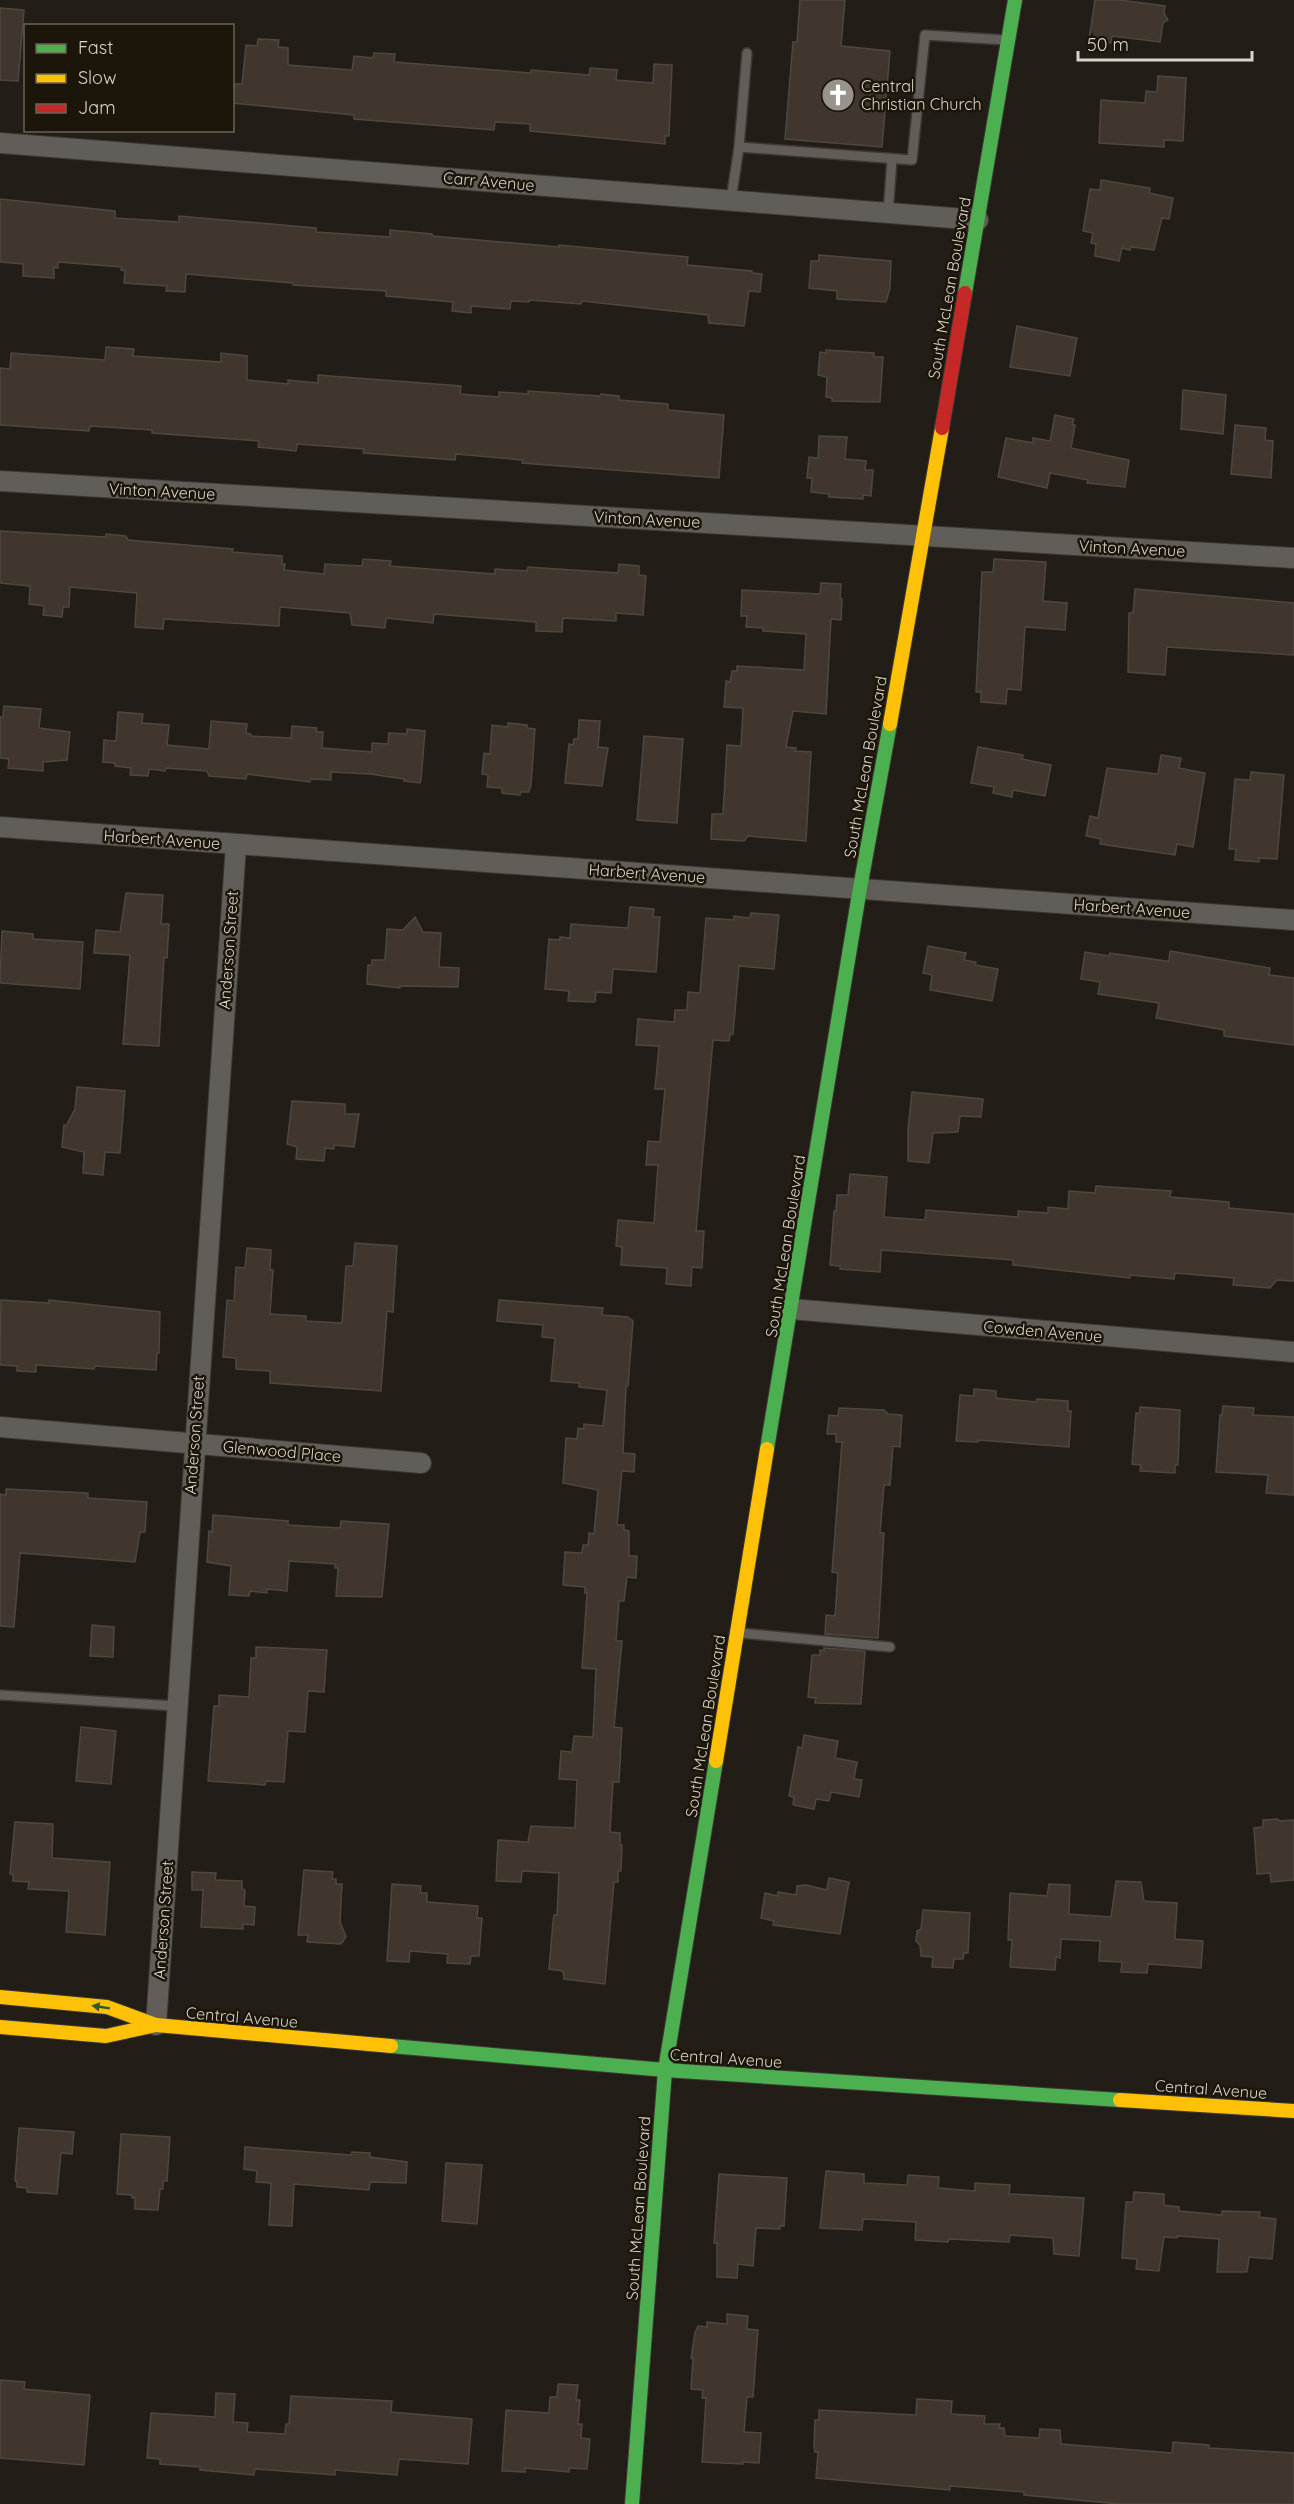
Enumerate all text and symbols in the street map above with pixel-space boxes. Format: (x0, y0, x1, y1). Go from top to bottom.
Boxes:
legend (24, 24, 234, 132)
scale bar (1078, 24, 1252, 62)
text: 50 m (1087, 33, 1129, 56)
text: Fast (78, 36, 113, 59)
text: Slow (78, 66, 116, 89)
place label: Central Christian Church (861, 76, 982, 114)
church icon: Central Christian Church (820, 77, 856, 113)
text: Jam (78, 96, 116, 119)
street label: Carr Avenue (443, 167, 535, 195)
street label: South McLean Boulevard (923, 195, 975, 381)
street label: Vinton Avenue (108, 478, 216, 504)
street label: Vinton Avenue (593, 506, 701, 532)
street label: Vinton Avenue (1078, 535, 1186, 561)
street label: South McLean Boulevard (839, 674, 891, 860)
street label: Harbert Avenue (103, 825, 221, 853)
street label: Harbert Avenue (588, 859, 706, 887)
street label: Anderson Street (214, 890, 242, 1010)
street label: Harbert Avenue (1073, 894, 1191, 922)
street label: South McLean Boulevard (761, 1153, 809, 1339)
street label: Cowden Avenue (983, 1316, 1103, 1346)
street label: Anderson Street (180, 1375, 208, 1495)
street label: Glenwood Place (222, 1436, 342, 1466)
street label: South McLean Boulevard (681, 1633, 729, 1819)
street label: Anderson Street (149, 1860, 177, 1980)
one-way arrow (91, 2002, 110, 2011)
street label: Central Avenue (185, 2002, 299, 2032)
street label: Central Avenue (669, 2044, 783, 2072)
street label: Central Avenue (1154, 2075, 1268, 2103)
street label: South McLean Boulevard (622, 2115, 654, 2301)

